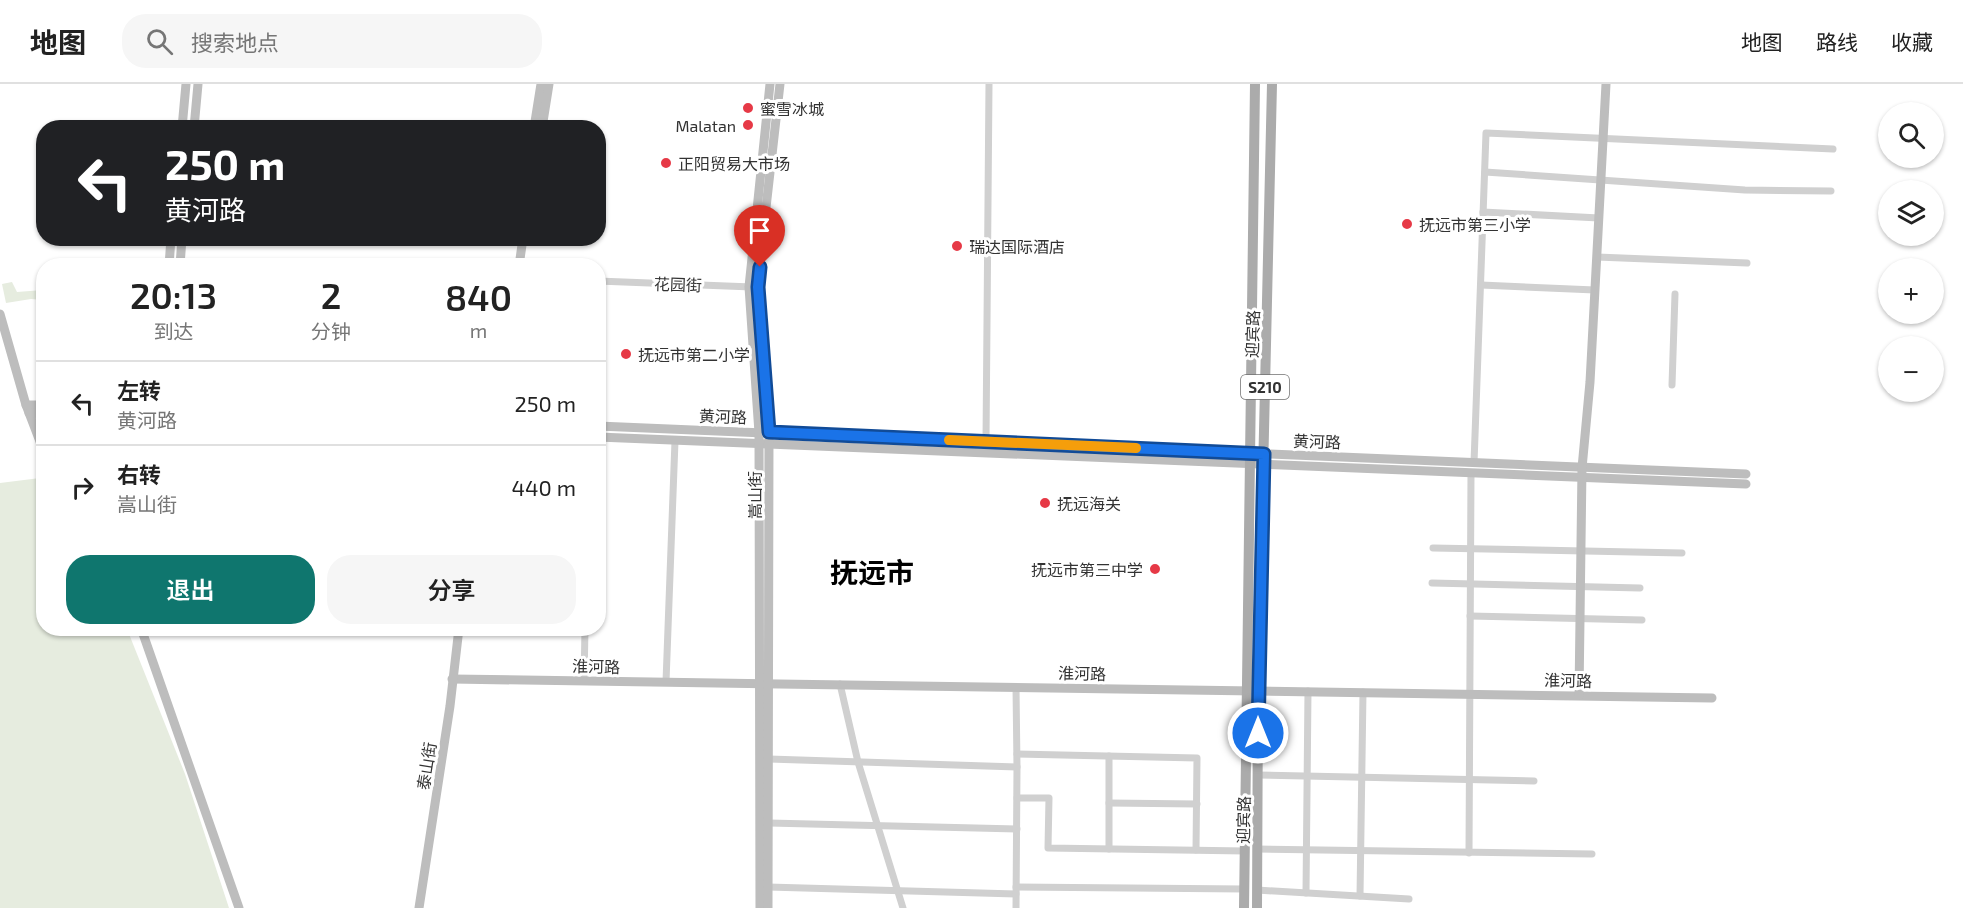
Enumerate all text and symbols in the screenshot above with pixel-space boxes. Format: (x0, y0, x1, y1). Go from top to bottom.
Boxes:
search box (122, 14, 542, 68)
text: 地图 (30, 25, 86, 59)
icon: search (143, 25, 176, 58)
text: 搜索地点 (191, 29, 279, 55)
text: 地图 (1741, 29, 1783, 54)
text: 路线 (1816, 29, 1858, 54)
text: 收藏 (1891, 29, 1933, 54)
place label: 蜜雪冰城 (760, 99, 824, 118)
marker: 蜜雪冰城 (741, 101, 755, 115)
map controls (1878, 102, 1944, 402)
button: search (1878, 102, 1944, 168)
place label: Malatan (675, 116, 736, 135)
marker: Malatan (741, 118, 755, 132)
text: 250 m (165, 138, 285, 188)
icon: left (66, 144, 144, 222)
place label: 正阳贸易大市场 (678, 154, 790, 173)
marker: 正阳贸易大市场 (659, 156, 673, 170)
button: layers (1878, 180, 1944, 246)
text: 黄河路 (165, 193, 246, 225)
pin (734, 205, 785, 267)
icon: arrive (743, 214, 776, 247)
place label: 抚远市第三小学 (1419, 215, 1531, 234)
marker: 抚远市第三小学 (1400, 217, 1414, 231)
place label: 瑞达国际酒店 (969, 237, 1065, 256)
marker: 瑞达国际酒店 (950, 239, 964, 253)
button: + (1878, 258, 1944, 324)
text: 20:13 (130, 273, 217, 316)
text: 2 (321, 273, 341, 316)
street label: 花园街 (654, 274, 702, 294)
text: 840 (445, 275, 512, 318)
street label: 迎宾路 (1242, 310, 1262, 358)
text: m (470, 318, 487, 342)
text: 到达 (154, 319, 194, 343)
text: 分钟 (311, 319, 351, 343)
button: − (1878, 336, 1944, 402)
place label: 抚远市第二小学 (638, 345, 750, 364)
marker: 抚远市第二小学 (619, 347, 633, 361)
road number: S210 (1241, 375, 1289, 399)
text: 左转 (117, 377, 161, 403)
icon: left (66, 387, 99, 420)
text: 250 m (514, 390, 576, 416)
street label: 黄河路 (699, 406, 747, 426)
text: 黄河路 (117, 408, 177, 432)
street label: 黄河路 (1293, 431, 1341, 451)
text: 右转 (117, 461, 161, 487)
icon: right (66, 471, 99, 504)
street label: 嵩山街 (745, 471, 764, 519)
text: 440 m (511, 474, 576, 500)
text: 嵩山街 (117, 492, 177, 516)
place label: 抚远海关 (1057, 494, 1121, 513)
marker: 抚远海关 (1038, 496, 1052, 510)
button: 退出 (66, 555, 315, 624)
button: 分享 (327, 555, 576, 624)
district label: 抚远市 (830, 555, 914, 589)
place label: 抚远市第三中学 (1031, 560, 1143, 579)
marker: 抚远市第三中学 (1148, 562, 1162, 576)
street label: 淮河路 (572, 656, 620, 676)
street label: 淮河路 (1058, 663, 1106, 683)
street label: 淮河路 (1544, 670, 1592, 690)
position arrow (1226, 701, 1290, 765)
street label: 泰山街 (413, 741, 439, 791)
street label: 迎宾路 (1233, 796, 1253, 844)

